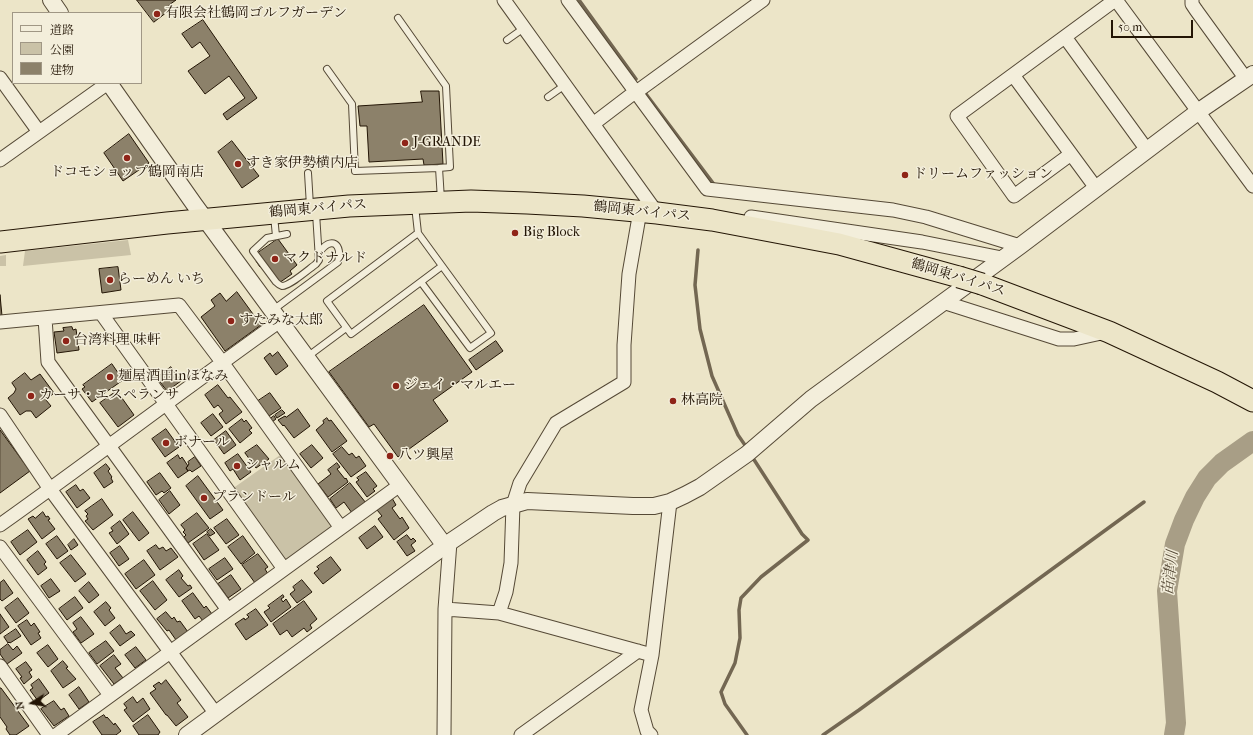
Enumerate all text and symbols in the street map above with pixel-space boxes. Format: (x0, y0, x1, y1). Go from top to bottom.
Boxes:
place label: 有限会社鶴岡ゴルフガーデン (165, 6, 347, 22)
marker: 有限会社鶴岡ゴルフガーデン (152, 9, 162, 19)
legend (12, 12, 142, 84)
scale bar (1113, 12, 1195, 38)
text: 50 m (1118, 20, 1142, 34)
text: 道路 (50, 23, 74, 37)
text: 公園 (50, 43, 74, 57)
text: 建物 (50, 63, 74, 77)
place label: J-GRANDE (413, 135, 481, 151)
marker: J-GRANDE (400, 138, 410, 148)
marker: ドコモショップ鶴岡南店 (122, 153, 132, 163)
place label: すき家伊勢横内店 (246, 156, 358, 172)
marker: すき家伊勢横内店 (233, 159, 243, 169)
place label: ドコモショップ鶴岡南店 (50, 165, 204, 181)
place label: ドリームファッション (913, 167, 1053, 183)
marker: ドリームファッション (900, 170, 910, 180)
street label: 鶴岡東バイパス (268, 196, 368, 222)
street label: 鶴岡東バイパス (592, 199, 692, 225)
place label: Big Block (523, 225, 580, 241)
marker: Big Block (510, 228, 520, 238)
place label: マクドナルド (283, 251, 367, 267)
marker: マクドナルド (270, 254, 280, 264)
street label: 鶴岡東バイパス (909, 256, 1007, 300)
place label: らーめん いち (118, 272, 205, 288)
marker: らーめん いち (105, 275, 115, 285)
place label: すたみな太郎 (239, 313, 323, 329)
marker: すたみな太郎 (226, 316, 236, 326)
place label: 台湾料理 味軒 (74, 333, 161, 349)
marker: 台湾料理 味軒 (61, 336, 71, 346)
place label: 麺屋酒田inほなみ (118, 369, 228, 385)
marker: 麺屋酒田inほなみ (105, 372, 115, 382)
place label: ジェイ・マルエー (404, 378, 516, 394)
marker: ジェイ・マルエー (391, 381, 401, 391)
place label: カーサ・エスペランサ (39, 388, 179, 404)
marker: カーサ・エスペランサ (26, 391, 36, 401)
place label: 林高院 (681, 393, 723, 409)
marker: 林高院 (668, 396, 678, 406)
place label: ボナール (174, 435, 230, 451)
marker: ボナール (161, 438, 171, 448)
place label: 八ツ興屋 (398, 448, 454, 464)
marker: 八ツ興屋 (385, 451, 395, 461)
place label: シャルム (245, 458, 301, 474)
marker: シャルム (232, 461, 242, 471)
place label: プランドール (212, 490, 296, 506)
marker: プランドール (199, 493, 209, 503)
water label: 苗津川 (1159, 550, 1183, 596)
north arrow (12, 683, 52, 723)
text: N (13, 700, 27, 711)

